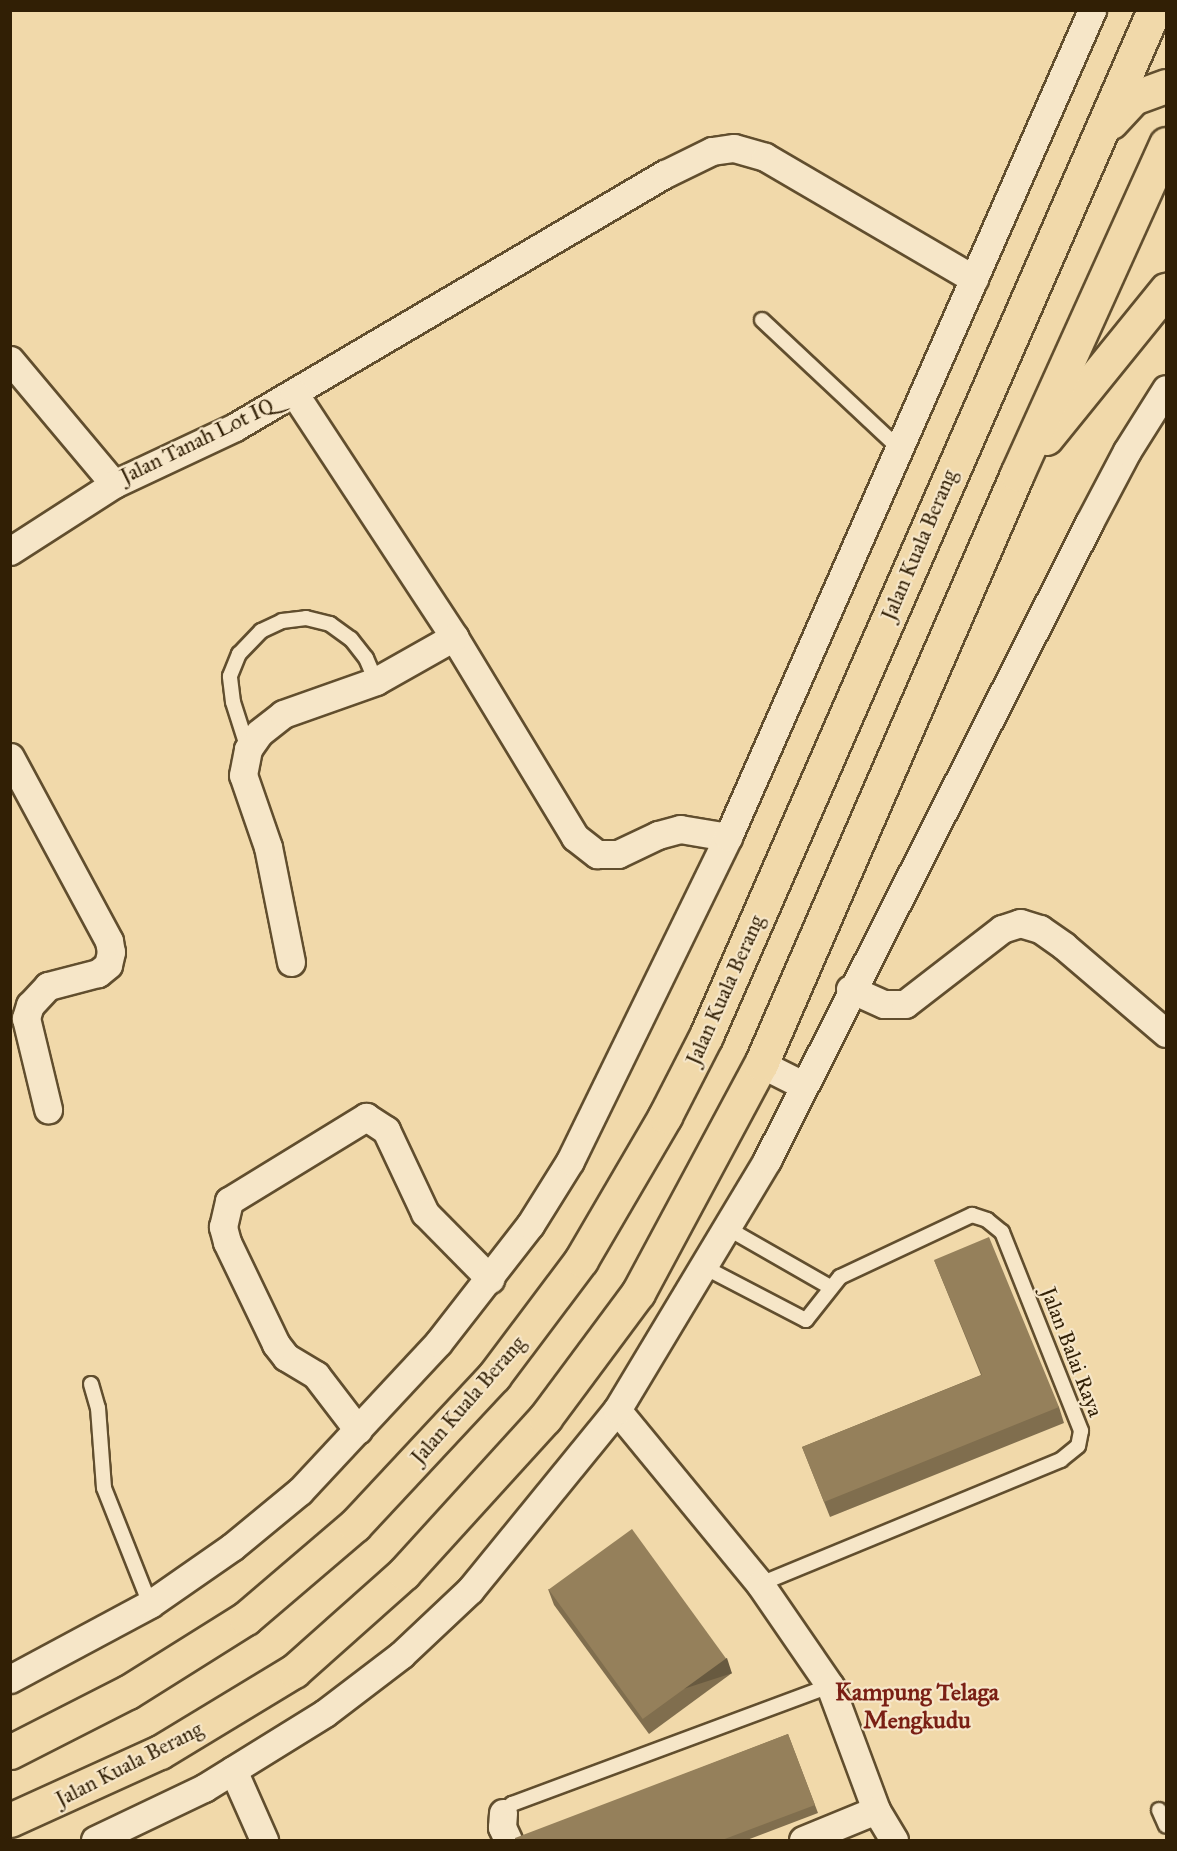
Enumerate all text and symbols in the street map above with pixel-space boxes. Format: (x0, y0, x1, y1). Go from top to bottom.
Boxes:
street label: Jalan Tanah Lot IQ (116, 393, 278, 489)
street label: Jalan Kuala Berang (876, 466, 962, 624)
street label: Jalan Kuala Berang (681, 911, 769, 1069)
street label: Jalan Balai Raya (1036, 1284, 1108, 1420)
street label: Jalan Kuala Berang (406, 1331, 530, 1469)
district label: Kampung Telaga Mengkudu (835, 1679, 999, 1735)
street label: Jalan Kuala Berang (51, 1716, 207, 1812)

